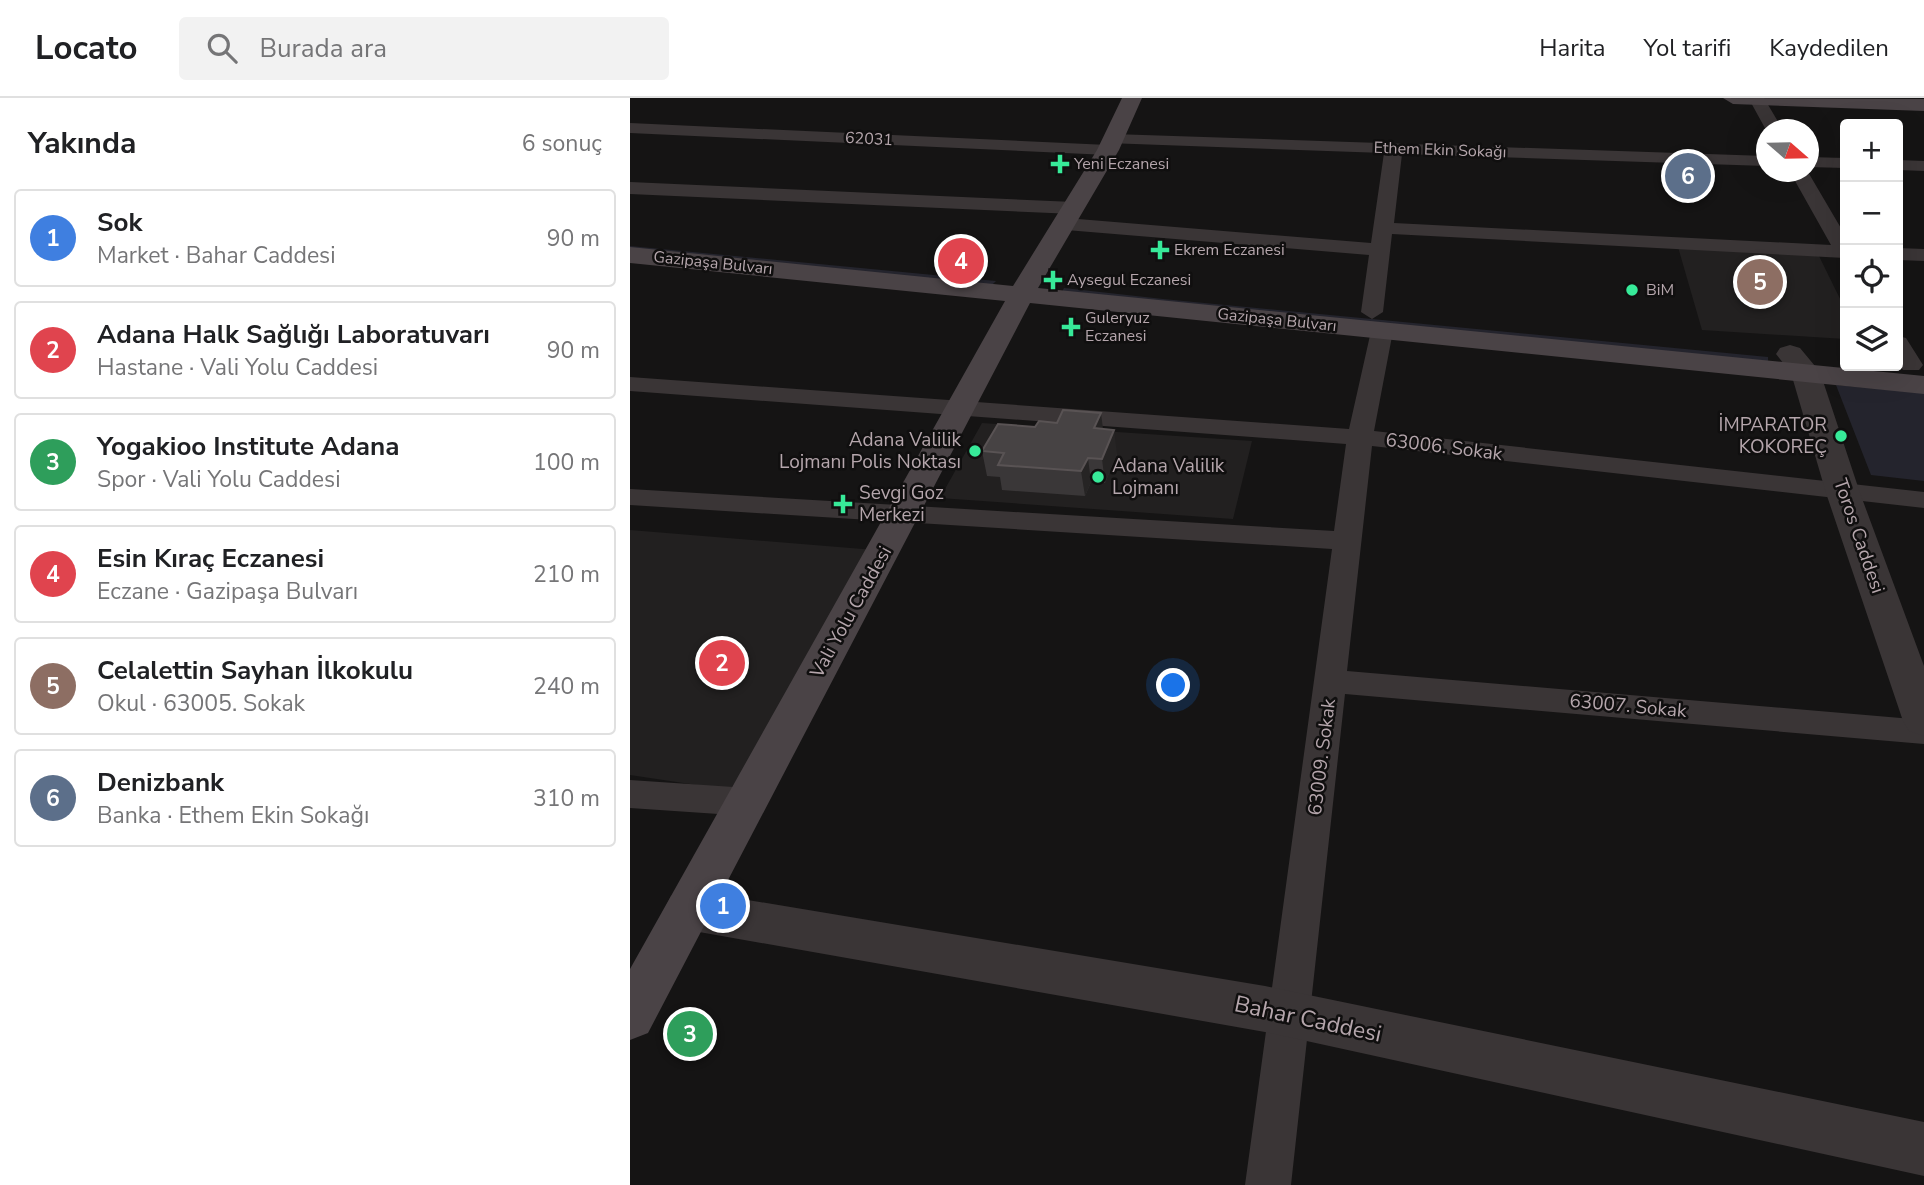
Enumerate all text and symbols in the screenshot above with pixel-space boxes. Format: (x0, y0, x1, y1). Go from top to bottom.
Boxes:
search box (179, 17, 669, 80)
text: Locato (35, 26, 137, 71)
icon: search (203, 29, 241, 67)
text: Burada ara (259, 31, 387, 66)
text: Harita (1539, 32, 1605, 64)
text: Yol tarifi (1643, 32, 1731, 64)
text: Kaydedilen (1769, 32, 1889, 64)
north arrow (1756, 119, 1819, 182)
map controls (1840, 119, 1903, 371)
button: + (1840, 119, 1903, 182)
text: Yakında (28, 123, 136, 164)
street label: 62031 (844, 127, 894, 151)
text: 6 sonuç (522, 128, 602, 159)
street label: Ethem Ekin Sokağı (1373, 137, 1507, 163)
pin: 6 (1665, 150, 1711, 202)
place label: Yeni Eczanesi (1073, 153, 1169, 175)
marker: Yeni Eczanesi (1052, 156, 1068, 172)
button: − (1840, 182, 1903, 245)
text: Sok (97, 205, 142, 240)
text: 1 (46, 223, 60, 254)
text: 90 m (547, 223, 600, 254)
pin: 4 (938, 235, 984, 287)
place label: Ekrem Eczanesi (1174, 239, 1285, 261)
text: Market · Bahar Caddesi (97, 240, 336, 271)
marker: Ekrem Eczanesi (1152, 242, 1168, 258)
button: locate (1840, 245, 1903, 308)
street label: Gazipaşa Bulvarı (652, 246, 774, 280)
pin: 5 (1737, 256, 1783, 308)
place label: Aysegul Eczanesi (1067, 269, 1191, 291)
marker: Aysegul Eczanesi (1045, 272, 1061, 288)
place label: BiM (1646, 279, 1674, 301)
marker: BiM (1624, 282, 1640, 298)
street label: Gazipaşa Bulvarı (1216, 303, 1338, 337)
place label: Guleryuz Eczanesi (1085, 307, 1150, 347)
button: layers (1840, 308, 1903, 371)
text: Adana Halk Sağlığı Laboratuvarı (97, 317, 490, 352)
marker: Guleryuz Eczanesi (1063, 319, 1079, 335)
text: 2 (46, 335, 60, 366)
text: 90 m (547, 335, 600, 366)
text: Hastane · Vali Yolu Caddesi (97, 352, 378, 383)
place label: İMPARATOR KOKOREÇ (1719, 412, 1827, 460)
place label: Adana Valilik Lojmanı Polis Noktası (779, 427, 961, 475)
street label: 63006. Sokak (1384, 427, 1504, 467)
marker: İMPARATOR KOKOREÇ (1833, 428, 1849, 444)
text: Yogakioo Institute Adana (97, 429, 400, 464)
marker: Adana Valilik Lojmanı Polis Noktası (967, 443, 983, 459)
text: 3 (46, 447, 60, 478)
text: 100 m (533, 447, 600, 478)
place label: Adana Valilik Lojmanı (1112, 453, 1225, 501)
text: Spor · Vali Yolu Caddesi (97, 464, 340, 495)
marker: Adana Valilik Lojmanı (1090, 469, 1106, 485)
street label: Toros Caddesi (1827, 475, 1891, 597)
place label: Sevgi Goz Merkezi (859, 480, 944, 528)
marker: Sevgi Goz Merkezi (833, 494, 853, 514)
text: Esin Kıraç Eczanesi (97, 541, 324, 576)
street label: Vali Yolu Caddesi (804, 541, 898, 683)
text: 4 (46, 559, 60, 590)
text: 210 m (533, 559, 600, 590)
text: Eczane · Gazipaşa Bulvarı (97, 576, 358, 607)
pin: 2 (699, 637, 745, 689)
text: Celalettin Sayhan İlkokulu (97, 653, 413, 688)
your location (1156, 668, 1190, 702)
text: 5 (46, 671, 60, 702)
text: 240 m (533, 671, 600, 702)
text: Okul · 63005. Sokak (97, 688, 305, 719)
street label: 63007. Sokak (1568, 688, 1688, 724)
street label: 63009. Sokak (1302, 697, 1342, 817)
text: Denizbank (97, 765, 224, 800)
text: 6 (46, 783, 60, 814)
text: 310 m (533, 783, 600, 814)
text: Banka · Ethem Ekin Sokağı (97, 800, 369, 831)
pin: 1 (700, 880, 746, 932)
street label: Bahar Caddesi (1231, 988, 1385, 1050)
pin: 3 (667, 1008, 713, 1060)

